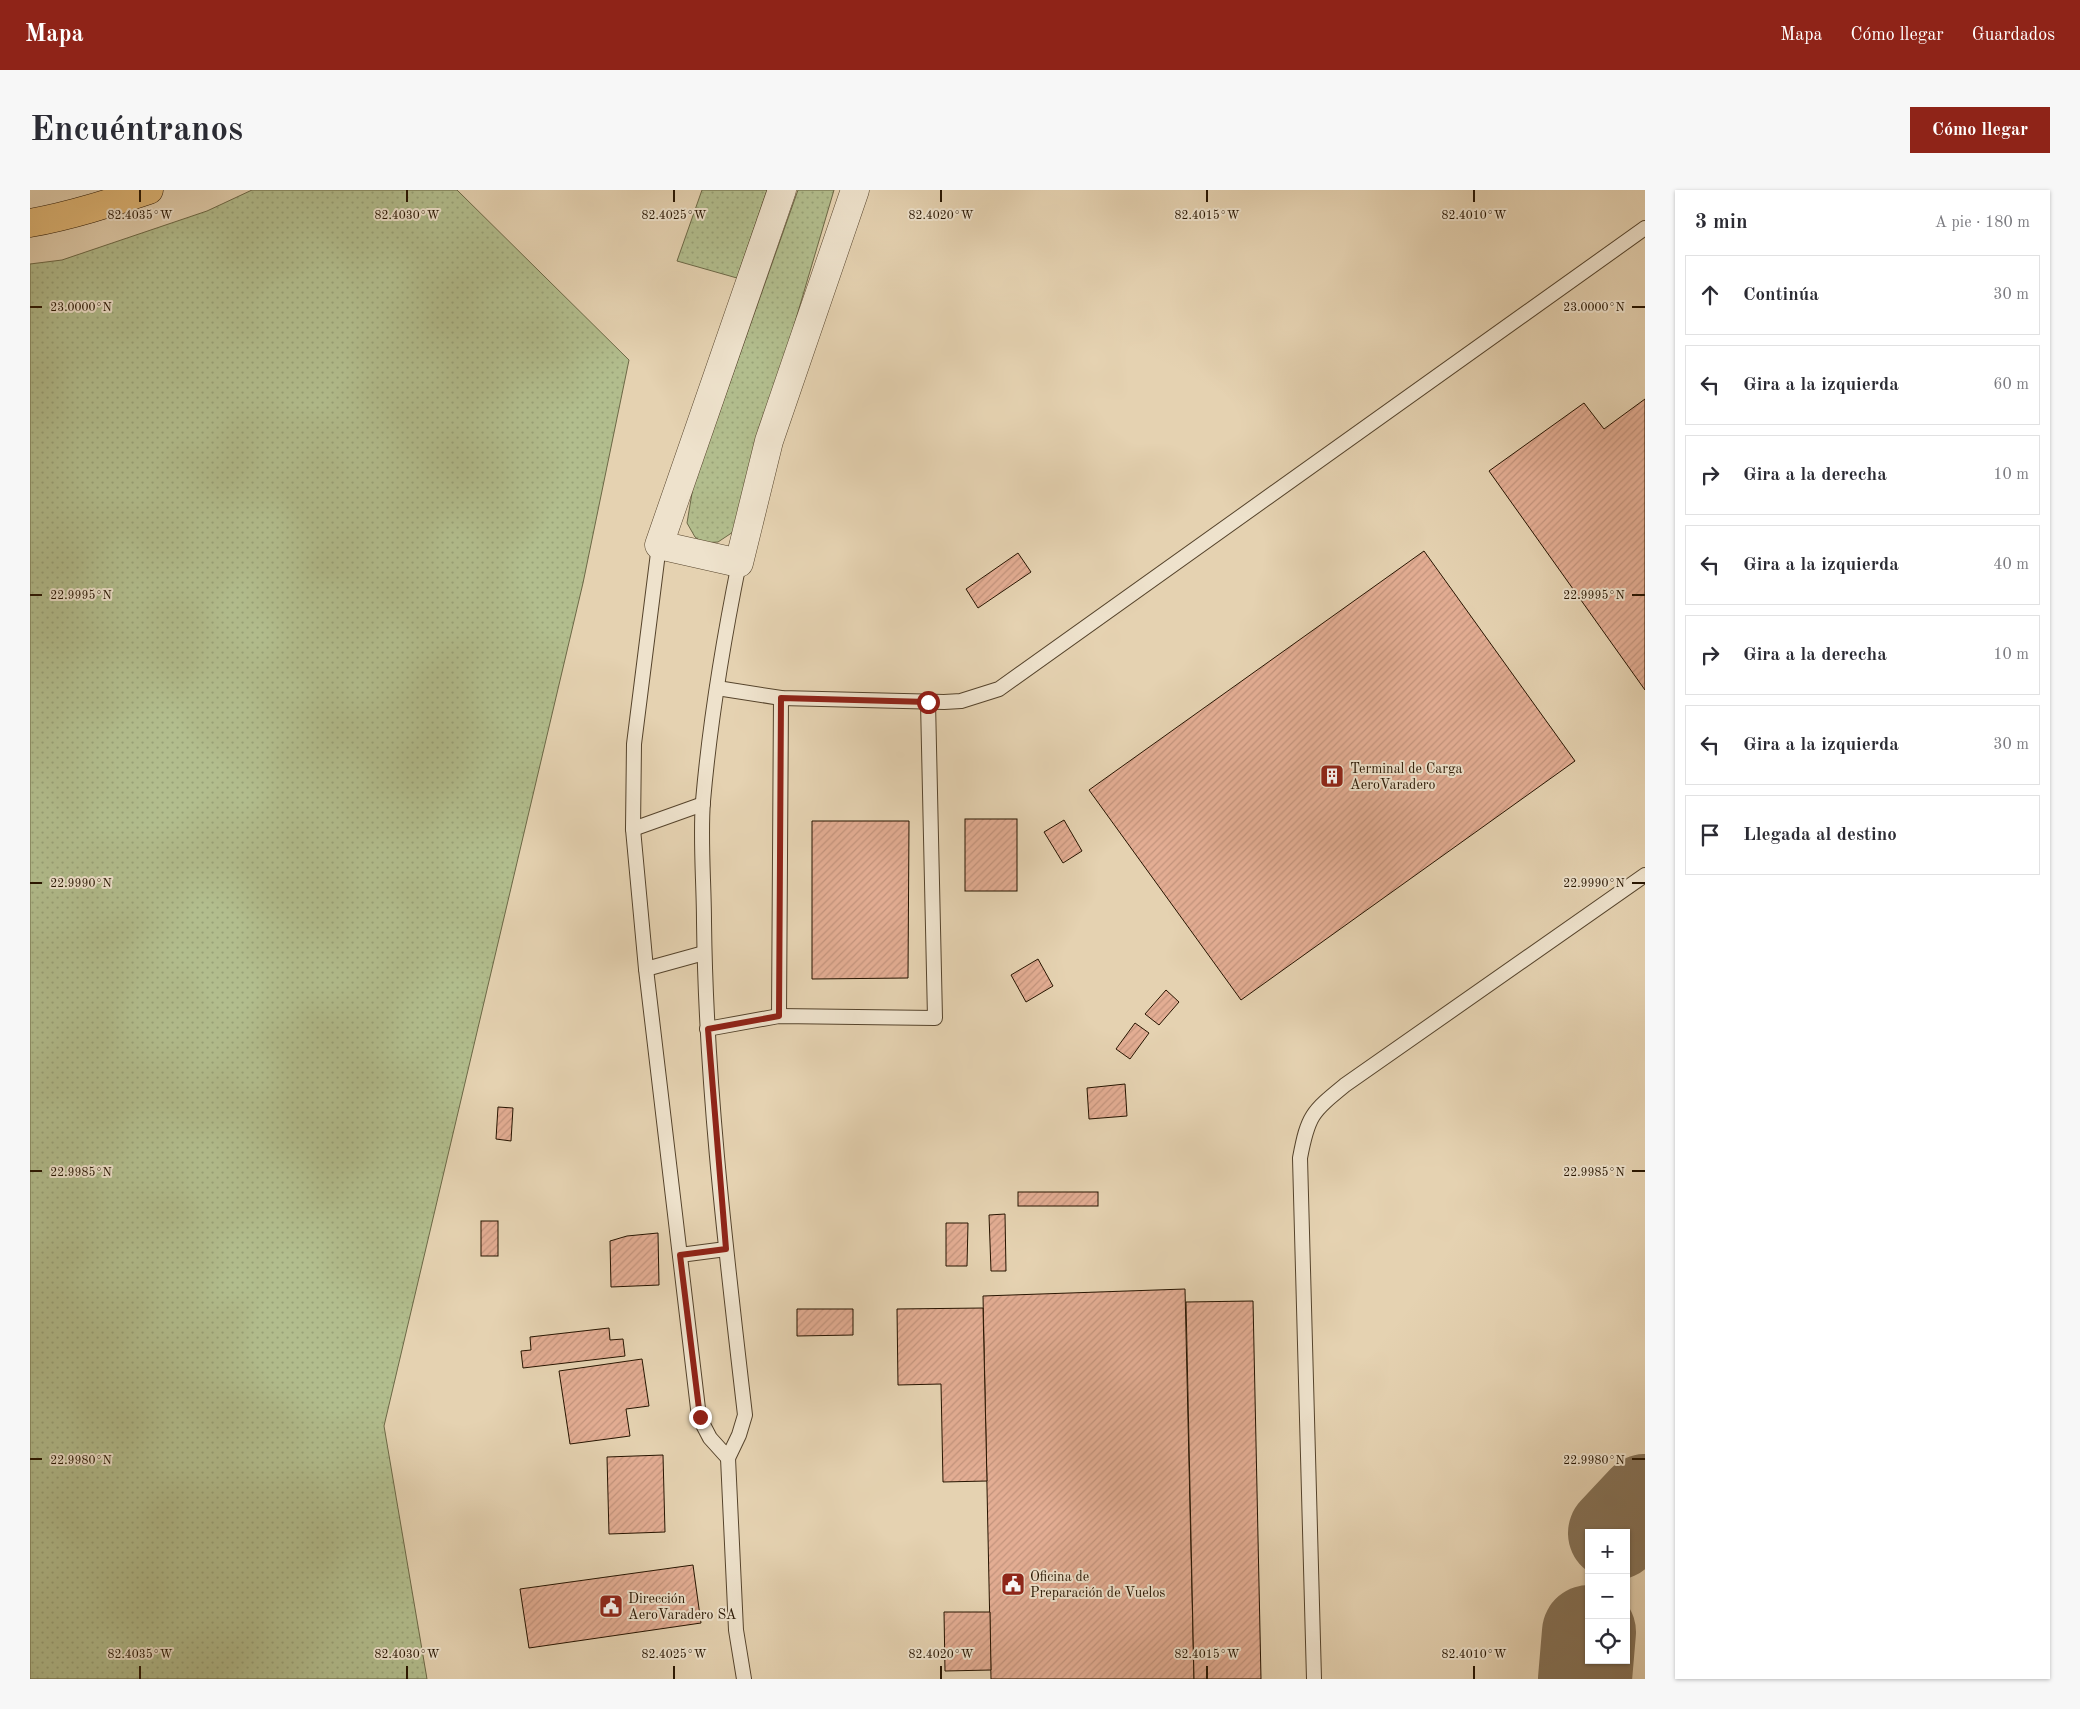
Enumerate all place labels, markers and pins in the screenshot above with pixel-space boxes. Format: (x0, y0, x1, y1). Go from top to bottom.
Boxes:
place label: Terminal de Carga AeroVaradero (1350, 762, 1463, 792)
building icon: Terminal de Carga AeroVaradero (1319, 763, 1345, 789)
place label: Oficina de Preparación de Vuelos (1030, 1570, 1165, 1600)
public building icon: Oficina de Preparación de Vuelos (1000, 1571, 1026, 1597)
place label: Dirección AeroVaradero SA (628, 1592, 737, 1622)
public building icon: Dirección AeroVaradero SA (598, 1593, 624, 1619)

